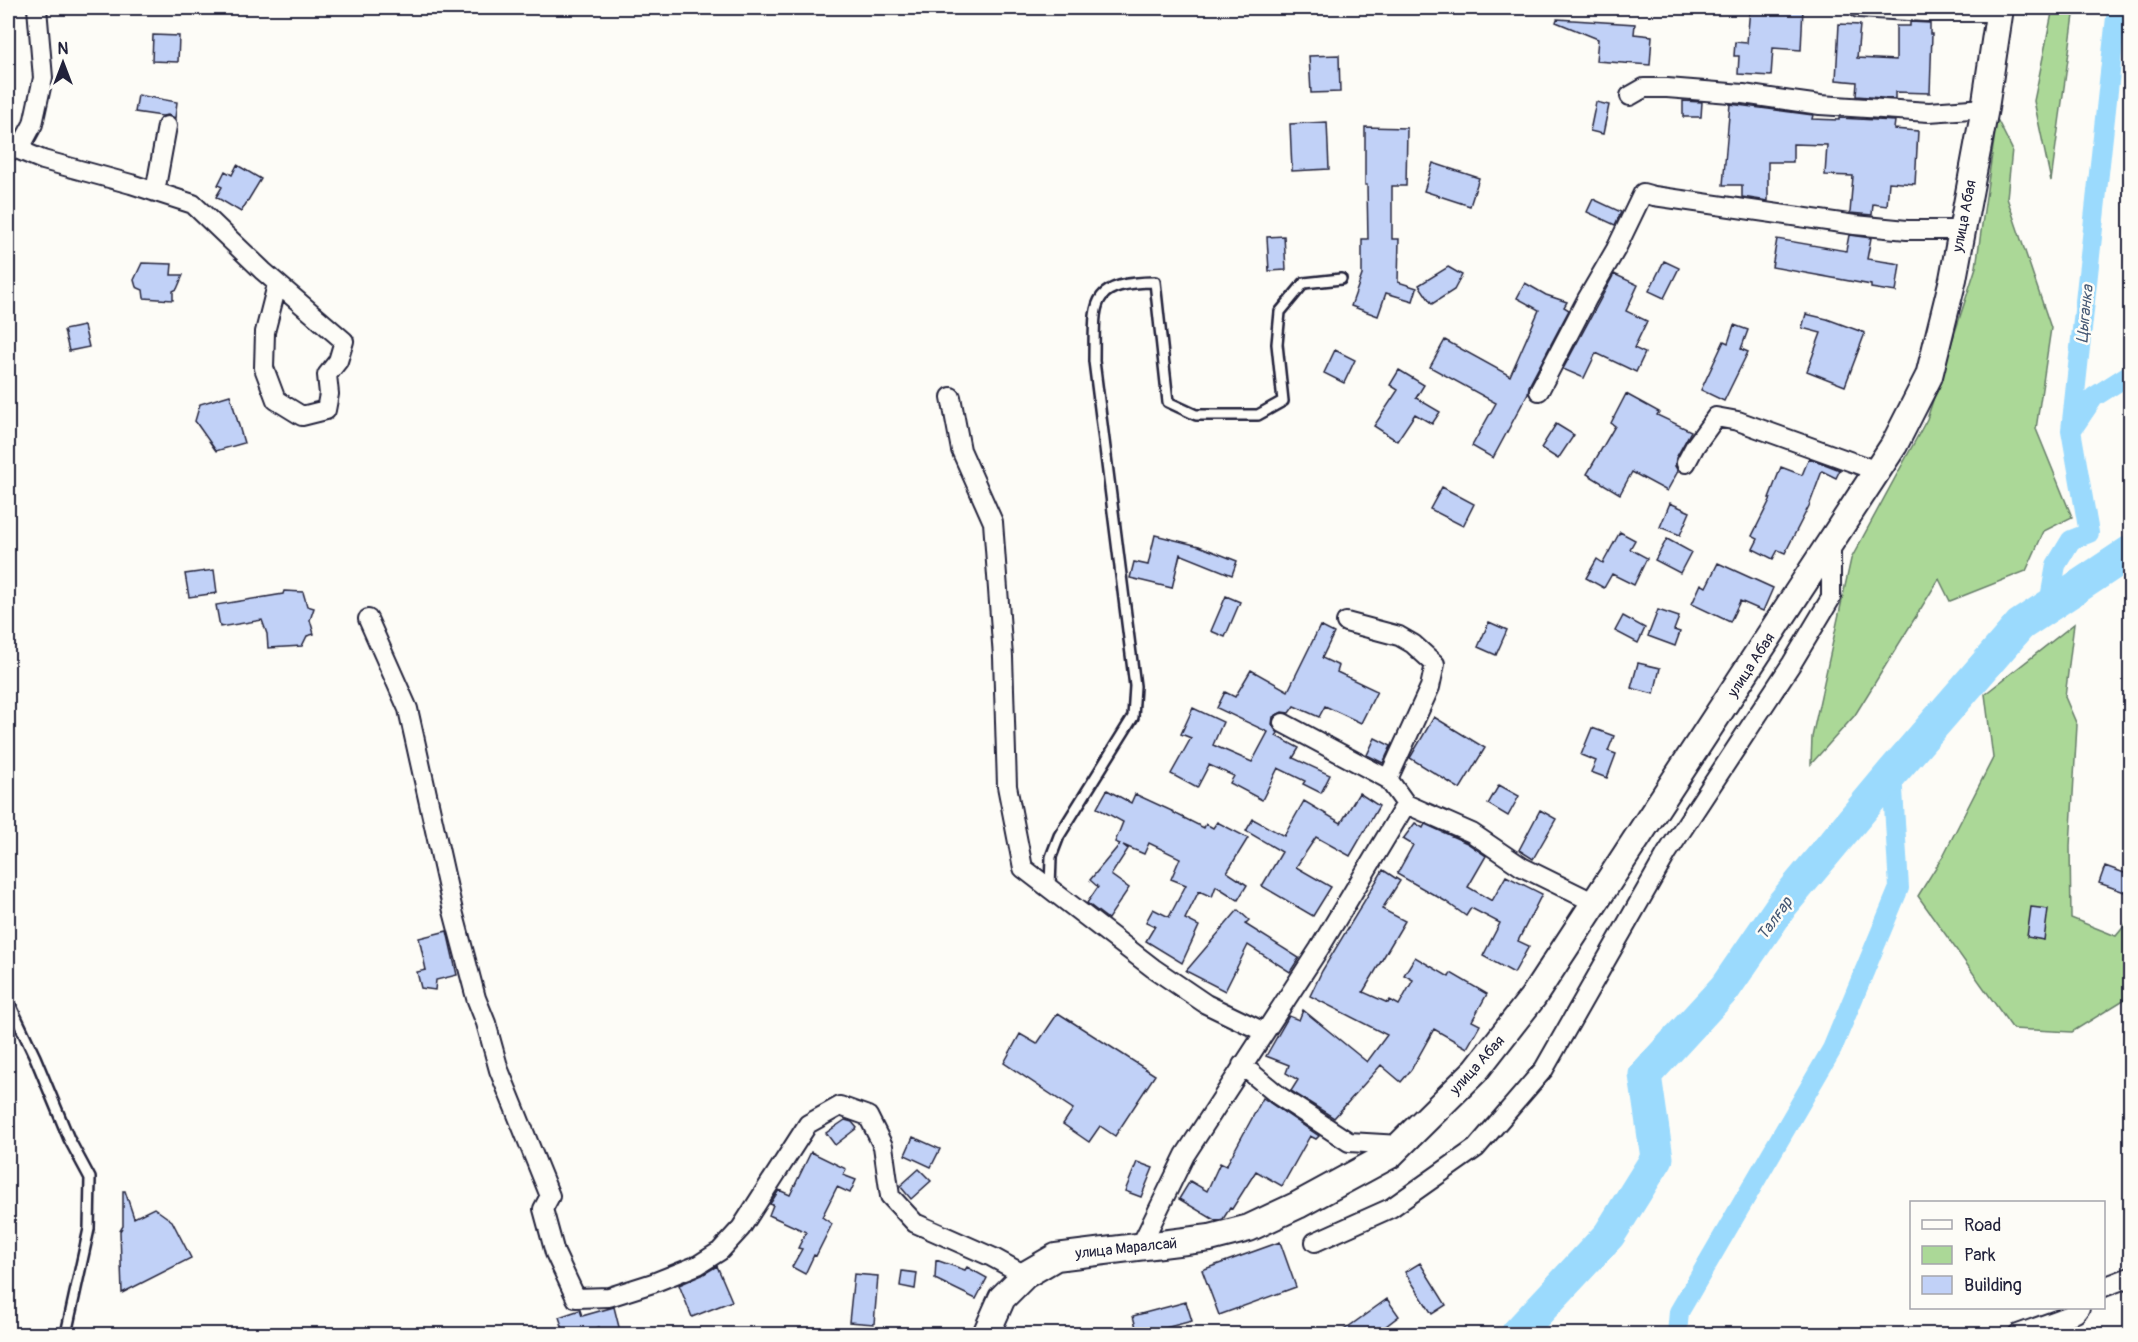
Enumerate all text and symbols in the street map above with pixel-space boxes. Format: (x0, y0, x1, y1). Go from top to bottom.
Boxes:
north arrow (33, 33, 93, 93)
text: N (58, 39, 69, 59)
street label: улица Абая (1948, 178, 1981, 255)
water label: Цыганка (2072, 283, 2098, 344)
street label: улица Абая (1723, 629, 1779, 702)
water label: Талғар (1753, 892, 1798, 944)
street label: улица Абая (1445, 1032, 1509, 1100)
legend (1910, 1201, 2105, 1309)
text: Road (1964, 1214, 2001, 1237)
street label: улица Маралсай (1073, 1234, 1178, 1263)
text: Park (1964, 1244, 1996, 1267)
text: Building (1964, 1274, 2022, 1297)

